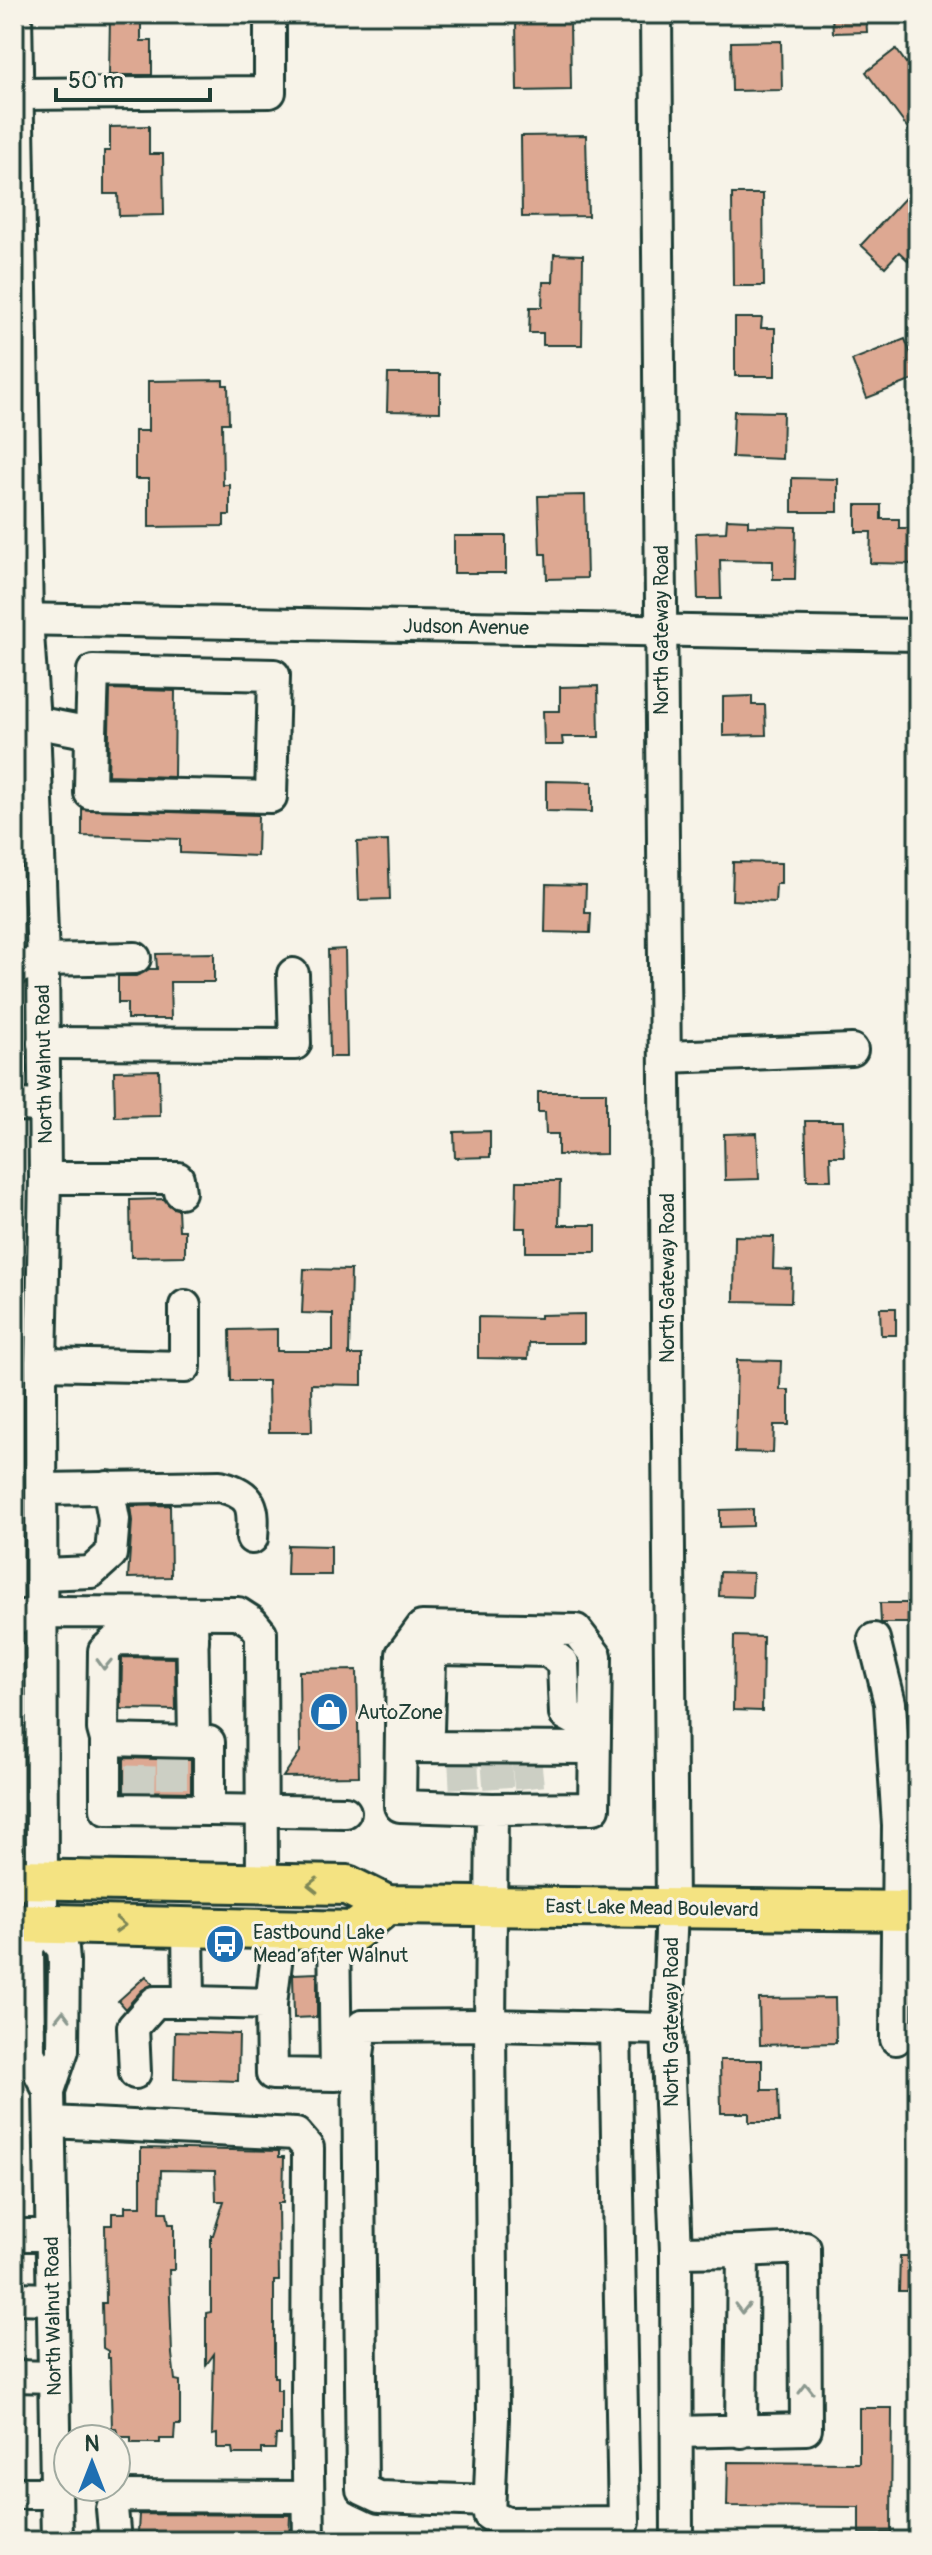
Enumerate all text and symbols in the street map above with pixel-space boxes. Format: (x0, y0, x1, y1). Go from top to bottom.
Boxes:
scale bar (56, 52, 210, 102)
text: 50 m (68, 66, 124, 95)
street label: North Gateway Road (649, 545, 674, 715)
street label: Judson Avenue (403, 613, 529, 641)
street label: North Walnut Road (30, 984, 58, 1144)
street label: North Gateway Road (655, 1193, 680, 1363)
one-way arrow (96, 1658, 113, 1671)
shop icon: AutoZone (308, 1691, 350, 1733)
place label: AutoZone (357, 1700, 443, 1725)
one-way arrow (306, 1876, 319, 1893)
street label: East Lake Mead Boulevard (545, 1894, 759, 1922)
one-way arrow (114, 1916, 127, 1934)
place label: Eastbound Lake Mead after Walnut (253, 1920, 409, 1968)
bus stop icon: Eastbound Lake Mead after Walnut (204, 1923, 246, 1965)
street label: North Gateway Road (659, 1937, 684, 2107)
one-way arrow (55, 2009, 72, 2022)
street label: North Walnut Road (39, 2236, 67, 2396)
one-way arrow (733, 2302, 751, 2315)
one-way arrow (797, 2382, 815, 2395)
north arrow (52, 2423, 132, 2503)
text: N (85, 2430, 100, 2458)

